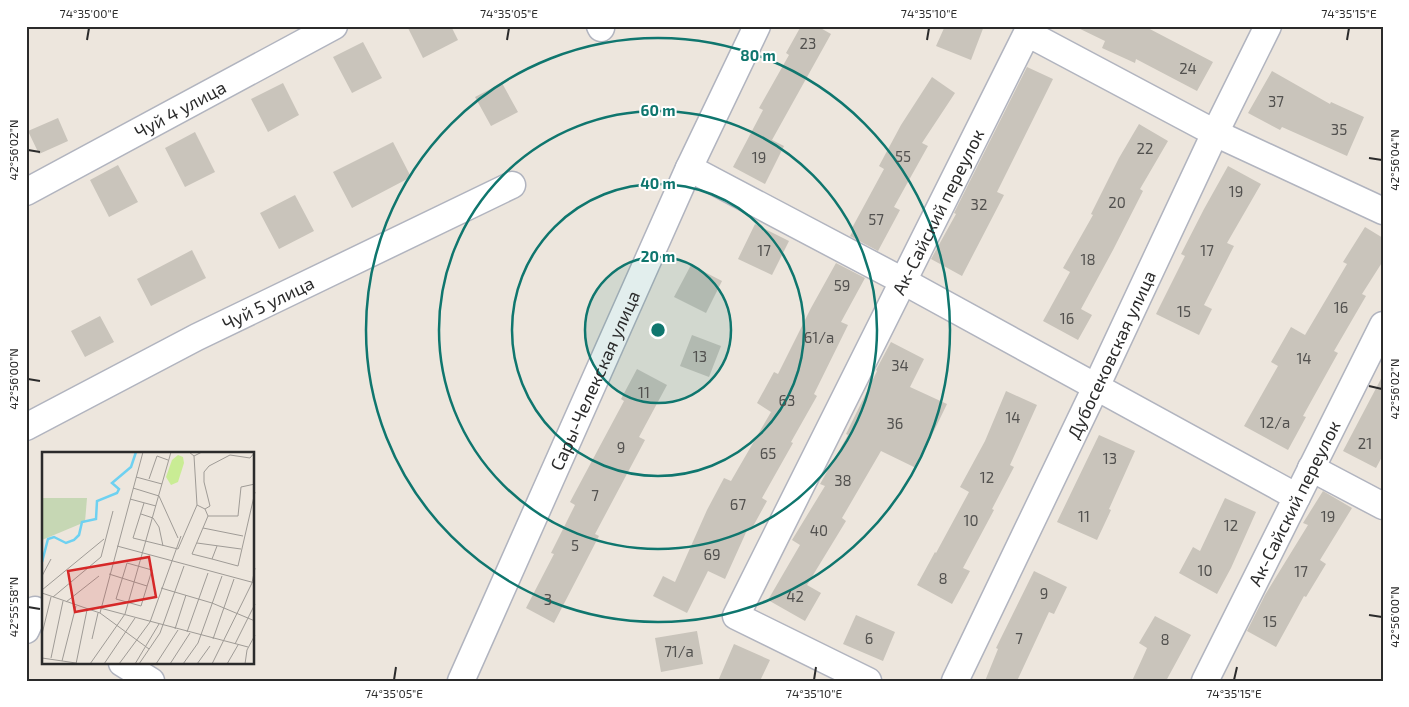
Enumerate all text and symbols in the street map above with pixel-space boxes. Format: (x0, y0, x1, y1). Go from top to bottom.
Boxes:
text: 74°35'00"E (60, 6, 119, 20)
text: 74°35'05"E (480, 6, 538, 20)
text: 74°35'10"E (901, 6, 958, 20)
text: 74°35'15"E (1321, 6, 1377, 20)
house number: 23 (800, 34, 816, 52)
text: 80 m (740, 46, 776, 64)
house number: 24 (1179, 59, 1197, 77)
street label: Чуй 4 улица (130, 75, 230, 143)
house number: 37 (1268, 92, 1284, 110)
text: 60 m (641, 101, 675, 119)
text: 42°56'02"N (6, 120, 20, 180)
house number: 35 (1331, 120, 1347, 138)
street label: Ак-Сайский переулок (887, 125, 989, 298)
text: 42°56'04"N (1387, 129, 1401, 191)
house number: 22 (1137, 139, 1153, 157)
house number: 55 (895, 147, 911, 165)
house number: 19 (752, 148, 766, 166)
text: 40 m (640, 174, 676, 192)
house number: 19 (1229, 182, 1243, 200)
house number: 20 (1108, 193, 1126, 211)
house number: 32 (971, 195, 987, 213)
house number: 57 (868, 210, 884, 228)
house number: 17 (757, 241, 771, 259)
house number: 17 (1200, 241, 1214, 259)
text: 20 m (641, 247, 675, 265)
house number: 18 (1080, 250, 1096, 268)
street label: Дубосековская улица (1062, 267, 1160, 442)
street label: Чуй 5 улица (218, 271, 317, 334)
house number: 59 (834, 276, 850, 294)
street label: Сары-Челекская улица (545, 287, 644, 474)
house number: 16 (1334, 298, 1348, 316)
house number: 15 (1177, 302, 1191, 320)
house number: 16 (1060, 309, 1074, 327)
centre of rings (649, 321, 667, 339)
house number: 61/а (804, 328, 834, 346)
house number: 13 (693, 347, 707, 365)
text: 42°56'00"N (6, 348, 20, 410)
house number: 14 (1296, 349, 1312, 367)
house number: 34 (891, 356, 909, 374)
text: 42°56'02"N (1387, 359, 1401, 419)
house number: 11 (638, 383, 650, 401)
house number: 63 (779, 391, 795, 409)
house number: 14 (1005, 408, 1021, 426)
house number: 12/а (1260, 413, 1290, 431)
house number: 36 (887, 414, 903, 432)
street label: Ак-Сайский переулок (1243, 416, 1345, 590)
house number: 21 (1358, 434, 1372, 452)
house number: 9 (617, 438, 625, 456)
house number: 65 (760, 444, 776, 462)
house number: 13 (1103, 449, 1117, 467)
inset map (42, 452, 255, 664)
house number: 12 (980, 468, 994, 486)
house number: 38 (834, 471, 852, 489)
house number: 7 (591, 486, 599, 504)
house number: 67 (730, 495, 746, 513)
house number: 11 (1078, 507, 1090, 525)
house number: 19 (1321, 507, 1335, 525)
house number: 10 (963, 511, 979, 529)
house number: 12 (1224, 516, 1238, 534)
house number: 40 (810, 521, 828, 539)
house number: 5 (571, 536, 579, 554)
house number: 69 (703, 545, 721, 563)
house number: 10 (1197, 561, 1213, 579)
house number: 17 (1294, 562, 1308, 580)
house number: 8 (938, 569, 948, 587)
text: 42°55'58"N (6, 577, 20, 637)
house number: 9 (1040, 584, 1048, 602)
text: 42°56'00"N (1387, 586, 1401, 648)
house number: 42 (786, 587, 804, 605)
house number: 3 (544, 590, 552, 608)
house number: 15 (1263, 612, 1277, 630)
house number: 6 (865, 629, 873, 647)
house number: 7 (1015, 629, 1023, 647)
house number: 8 (1160, 630, 1170, 648)
house number: 71/а (664, 642, 694, 660)
text: 74°35'05"E (365, 686, 423, 700)
text: 74°35'10"E (786, 686, 843, 700)
text: 74°35'15"E (1206, 686, 1262, 700)

